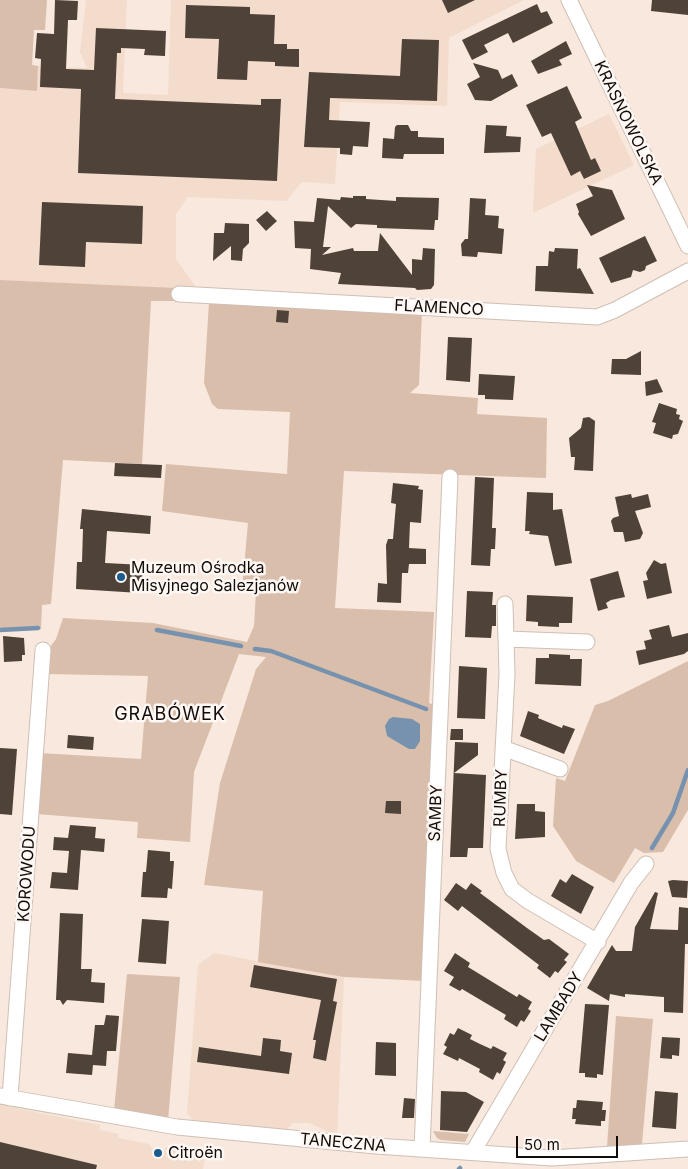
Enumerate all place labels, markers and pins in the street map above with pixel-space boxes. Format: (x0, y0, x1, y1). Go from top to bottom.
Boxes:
place label: Muzeum Ośrodka Misyjnego Salezjanów (131, 558, 299, 596)
marker: Muzeum Ośrodka Misyjnego Salezjanów (115, 571, 127, 583)
place label: Citroën (168, 1143, 223, 1163)
marker: Citroën (152, 1147, 164, 1159)

